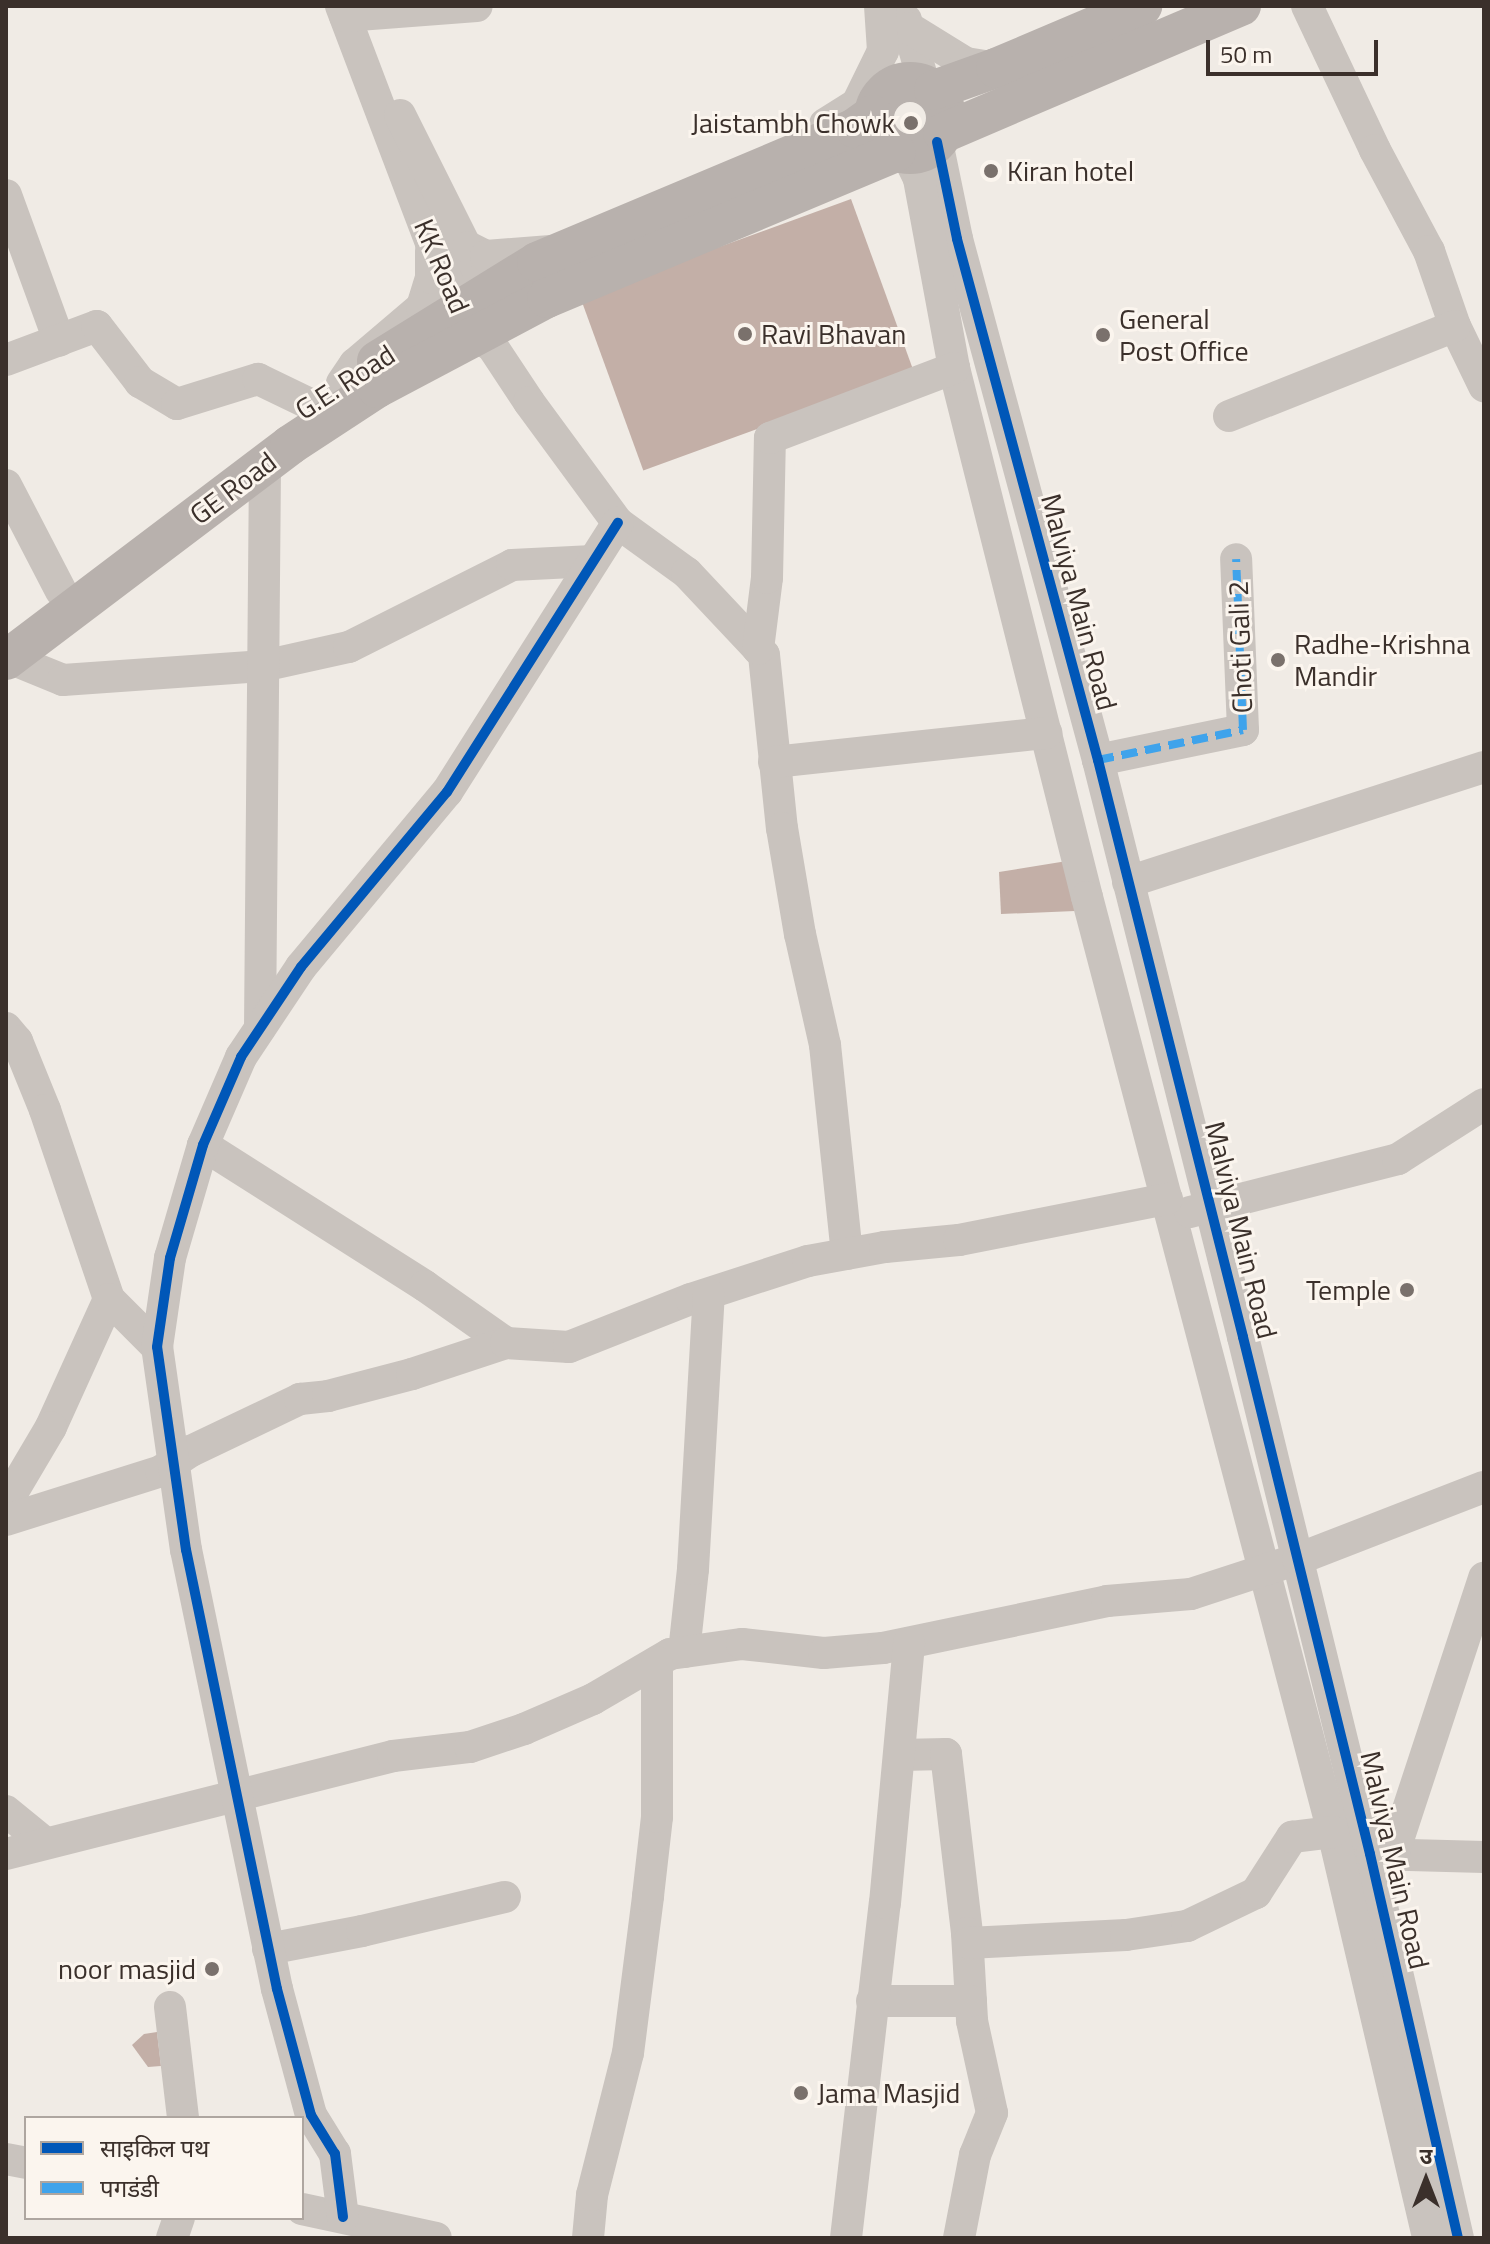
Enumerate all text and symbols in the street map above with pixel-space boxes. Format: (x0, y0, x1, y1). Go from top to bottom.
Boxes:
scale bar (1210, 24, 1382, 74)
text: 50 m (1220, 36, 1272, 72)
place label: Jaistambh Chowk (691, 106, 895, 140)
marker: Jaistambh Chowk (902, 114, 920, 132)
place label: Kiran hotel (1007, 154, 1134, 188)
marker: Kiran hotel (982, 162, 1000, 180)
street label: KK Road (407, 214, 477, 318)
place label: General Post Office (1119, 302, 1249, 368)
place label: Ravi Bhavan (761, 317, 906, 351)
marker: Ravi Bhavan (736, 325, 754, 343)
marker: General Post Office (1094, 326, 1112, 344)
street label: G.E. Road (289, 338, 401, 426)
street label: GE Road (183, 445, 283, 531)
street label: Malviya Main Road (1034, 490, 1124, 714)
street label: Choti Gali 2 (1221, 580, 1259, 714)
place label: Radhe-Krishna Mandir (1294, 627, 1470, 693)
marker: Radhe-Krishna Mandir (1269, 651, 1287, 669)
street label: Malviya Main Road (1198, 1118, 1284, 1342)
place label: Temple (1306, 1273, 1391, 1307)
marker: Temple (1398, 1281, 1416, 1299)
street label: Malviya Main Road (1354, 1748, 1436, 1972)
place label: noor masjid (58, 1952, 196, 1986)
marker: noor masjid (203, 1960, 221, 1978)
place label: Jama Masjid (817, 2076, 960, 2110)
marker: Jama Masjid (792, 2084, 810, 2102)
legend (24, 2116, 304, 2220)
text: साइकिल पथ (100, 2130, 209, 2166)
text: उ (1420, 2139, 1432, 2173)
north arrow (1386, 2140, 1466, 2220)
text: पगडंडी (100, 2170, 159, 2206)

